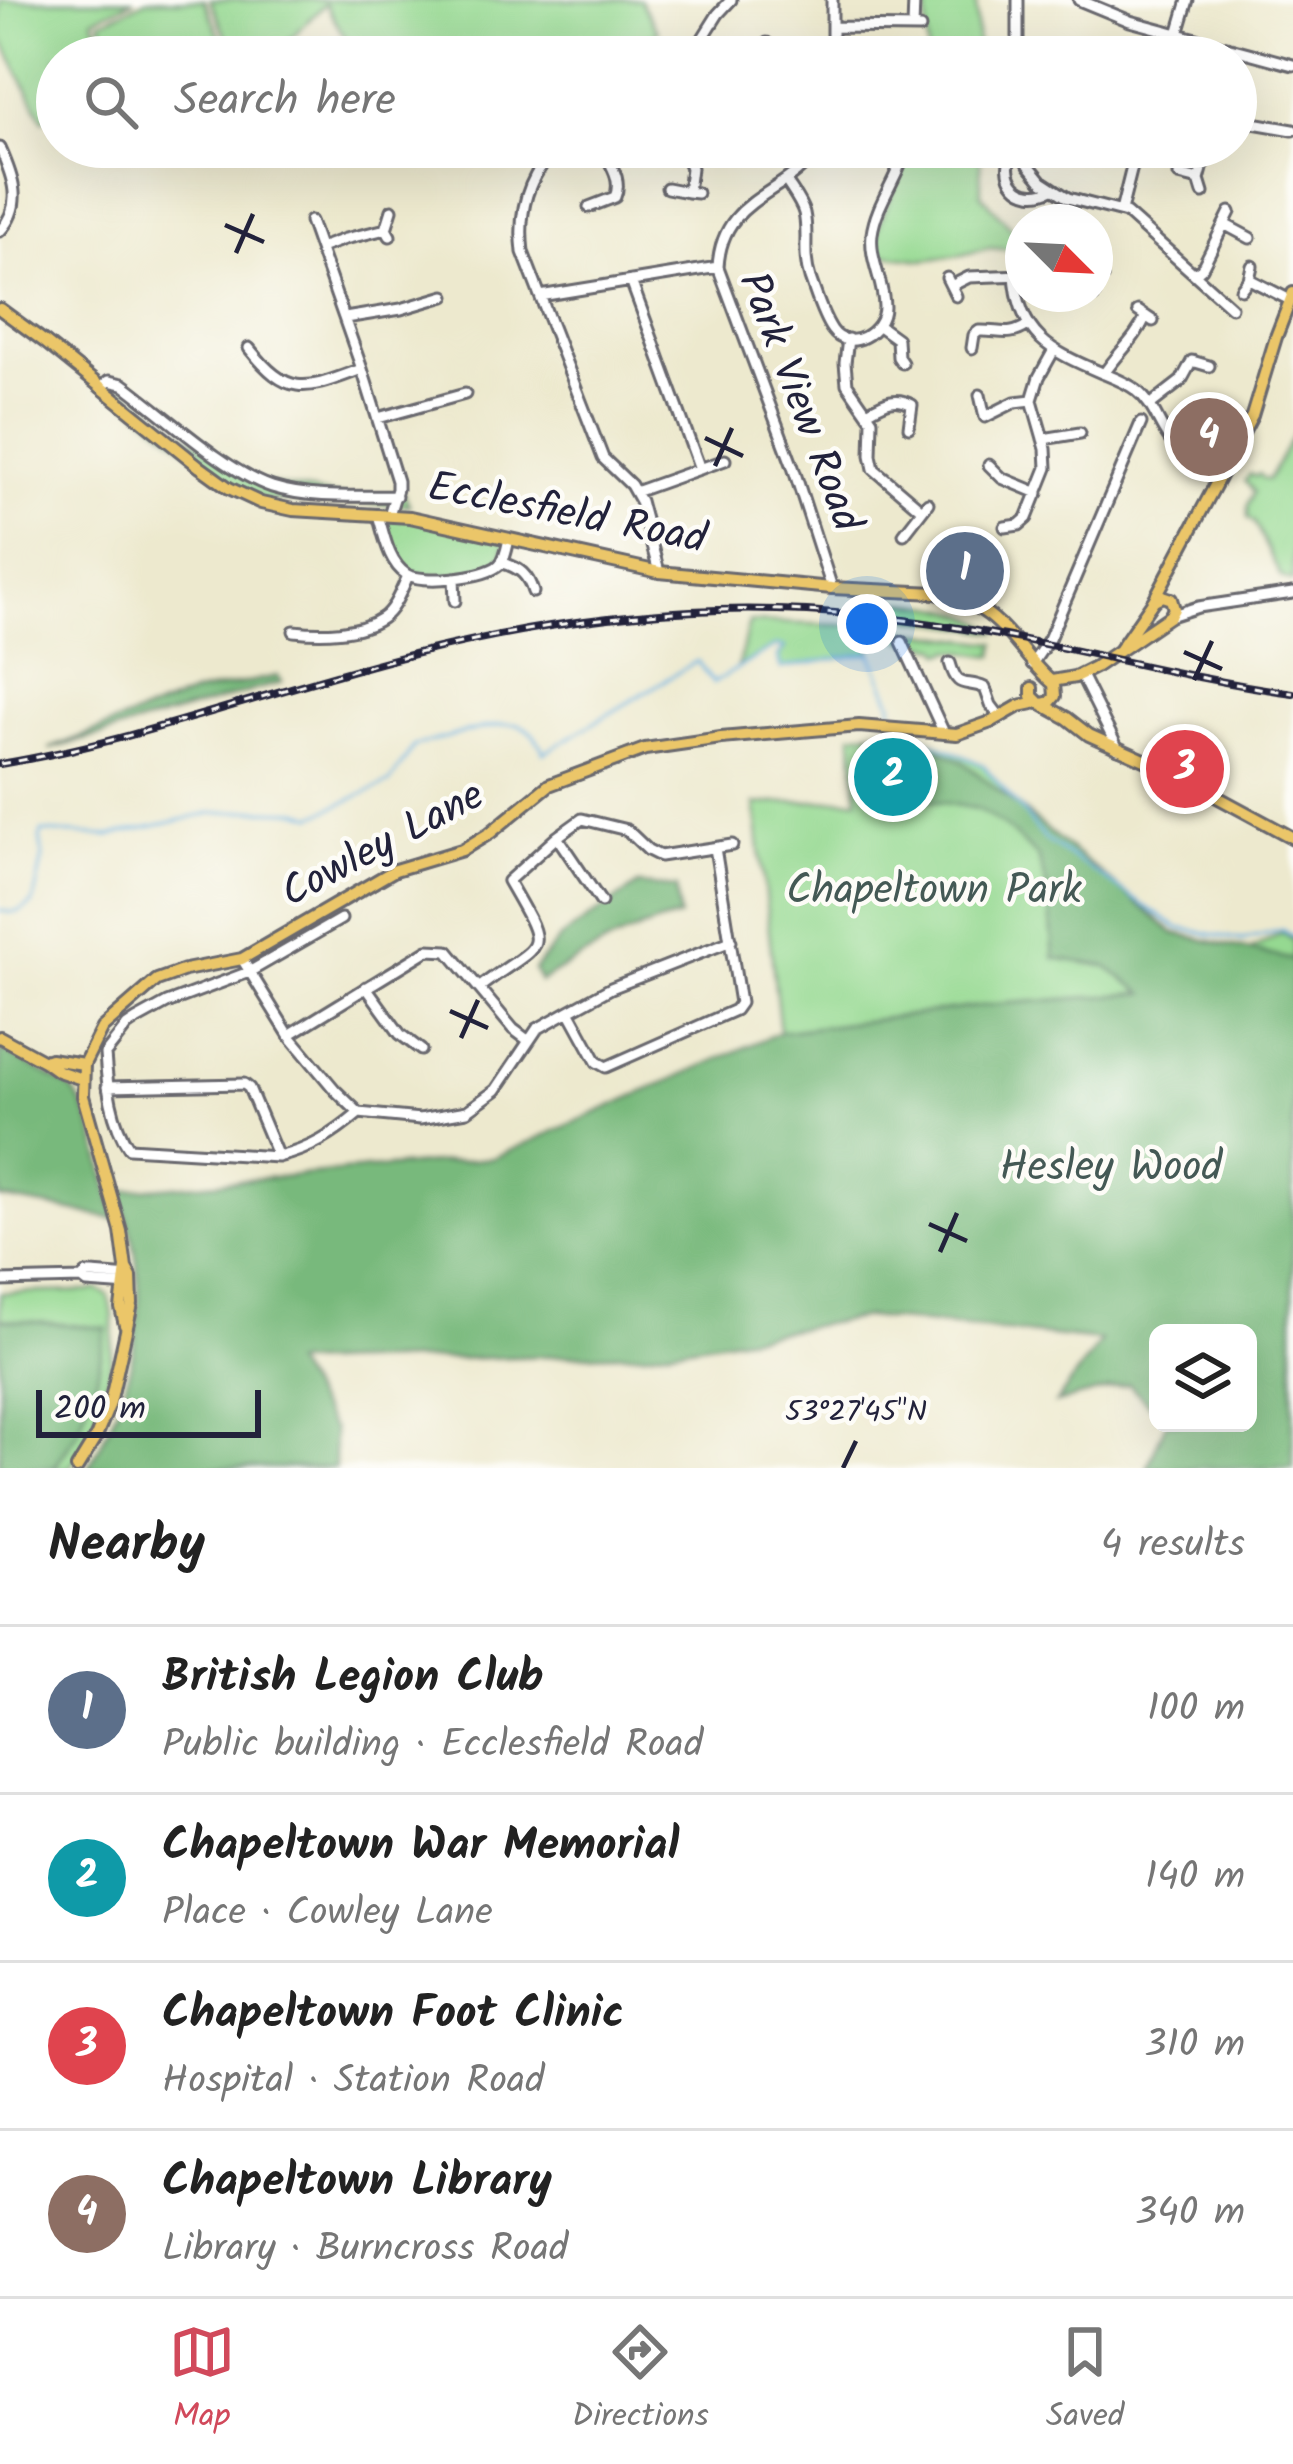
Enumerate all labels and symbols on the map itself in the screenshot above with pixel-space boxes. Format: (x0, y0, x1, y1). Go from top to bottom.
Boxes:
north arrow (1005, 204, 1113, 312)
street label: Park View Road (719, 262, 880, 543)
pin: 4 (1170, 392, 1248, 482)
street label: Ecclesfield Road (422, 454, 713, 574)
pin: 1 (926, 526, 1004, 616)
your location (837, 594, 897, 654)
pin: 3 (1146, 724, 1224, 814)
pin: 2 (854, 732, 932, 822)
street label: Cowley Lane (269, 763, 497, 927)
park label: Chapeltown Park (786, 858, 1082, 925)
park label: Hesley Wood (1000, 1135, 1223, 1202)
scale bar (36, 1384, 261, 1437)
text: 53°27'45"N (785, 1389, 927, 1437)

